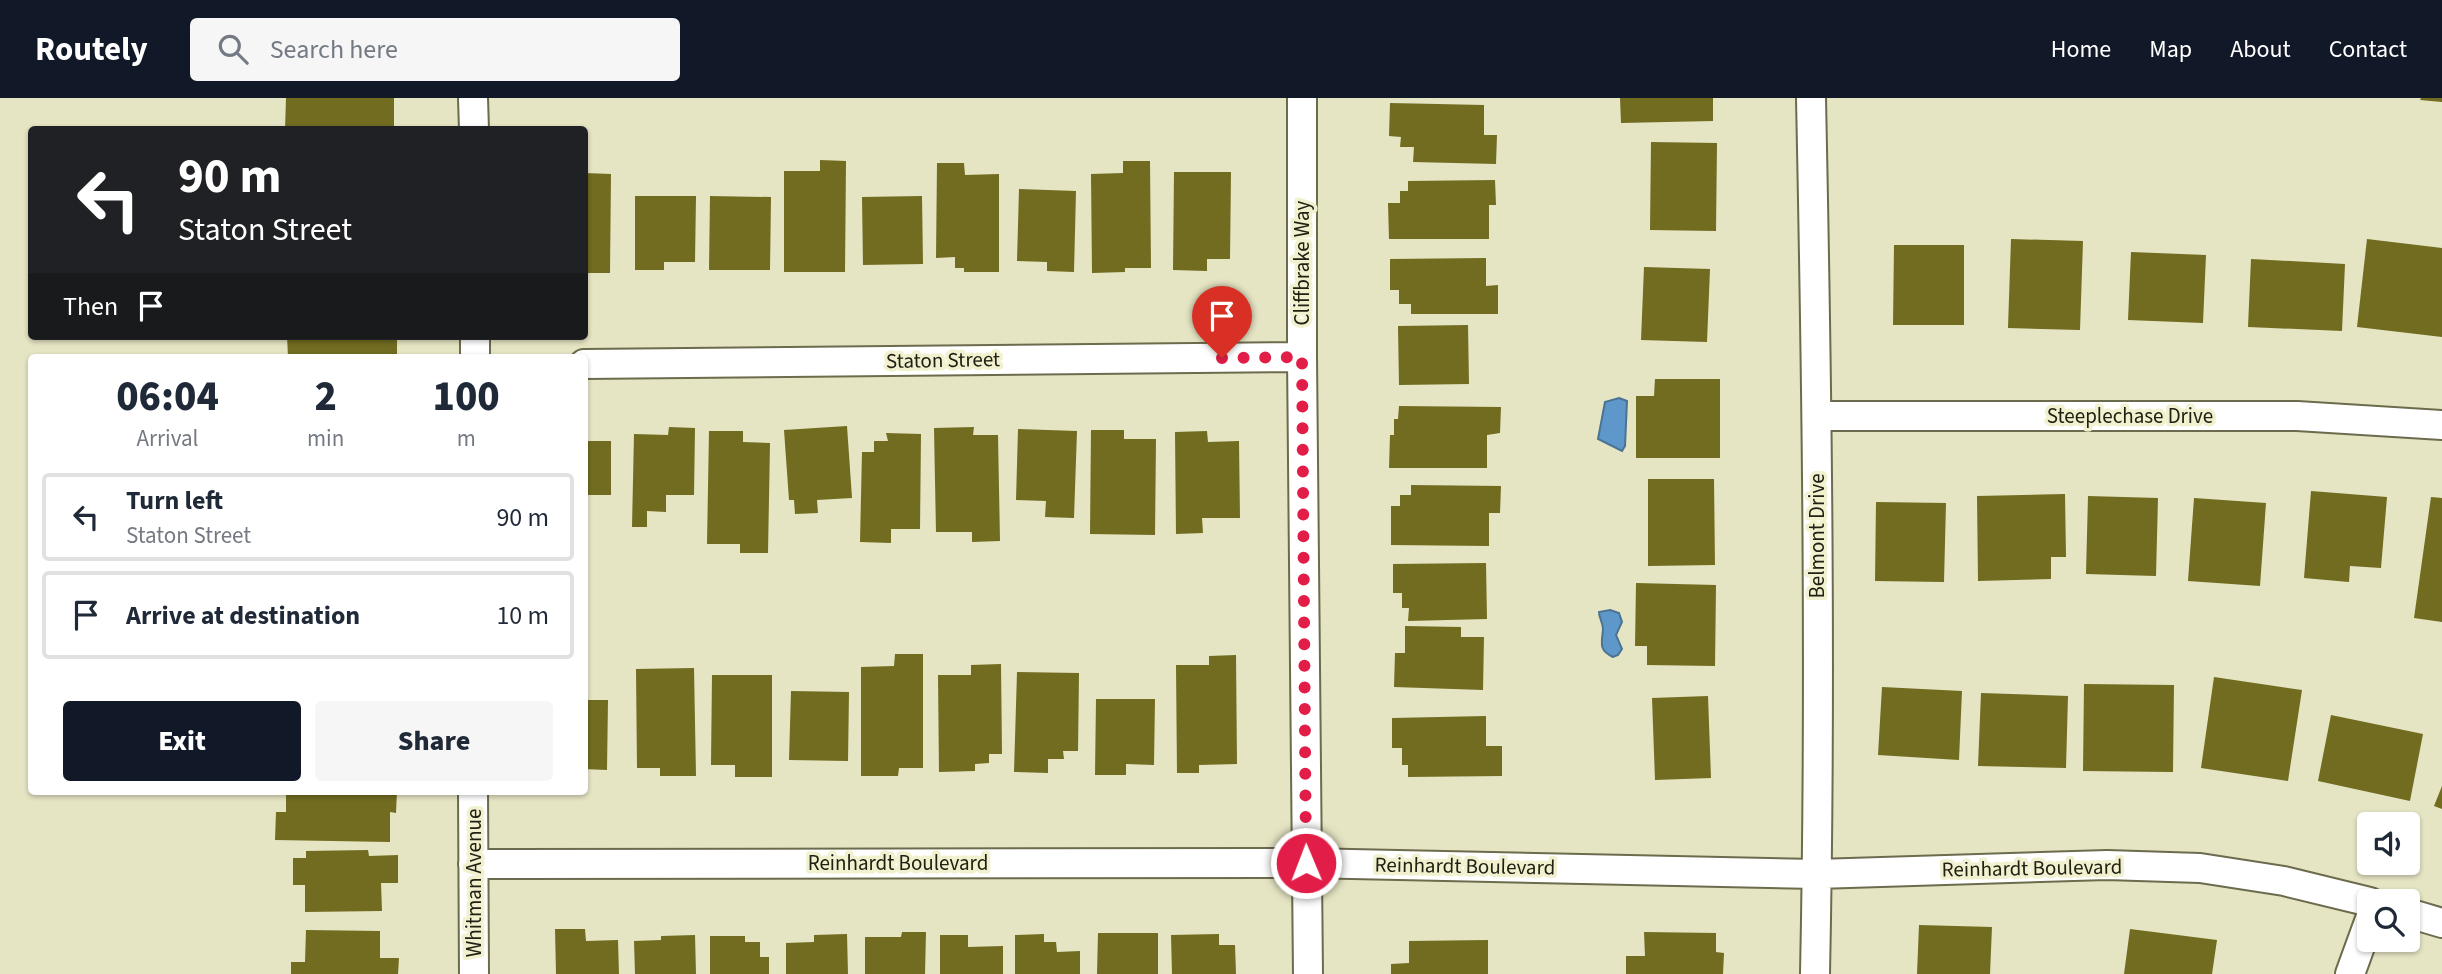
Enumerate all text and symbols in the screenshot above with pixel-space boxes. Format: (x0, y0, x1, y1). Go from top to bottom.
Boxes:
search box (190, 18, 680, 81)
text: Routely (35, 26, 148, 73)
icon: search (214, 30, 252, 68)
text: Search here (270, 31, 398, 68)
text: Home (2051, 32, 2111, 67)
text: Map (2149, 32, 2192, 67)
text: About (2230, 32, 2291, 67)
text: Contact (2329, 32, 2407, 67)
text: 90 m (178, 142, 282, 212)
icon: left (63, 154, 154, 245)
street label: Cliffbrake Way (1287, 200, 1317, 325)
text: Staton Street (178, 207, 352, 253)
pin (1192, 286, 1252, 358)
icon: arrive (132, 287, 170, 325)
text: Then (63, 288, 118, 325)
icon: arrive (1203, 297, 1241, 335)
street label: Staton Street (886, 344, 1000, 376)
text: 06:04 (116, 367, 219, 427)
text: 2 (314, 367, 337, 427)
text: 100 (433, 367, 500, 427)
street label: Steeplechase Drive (2047, 401, 2213, 431)
text: Arrival (137, 422, 198, 455)
text: min (307, 422, 344, 455)
text: m (457, 422, 476, 455)
street label: Belmont Drive (1802, 473, 1832, 599)
text: Turn left (126, 482, 223, 519)
icon: left (67, 498, 105, 536)
text: 90 m (496, 499, 549, 536)
text: Staton Street (126, 519, 251, 552)
icon: arrive (67, 596, 105, 634)
text: Arrive at destination (126, 597, 360, 634)
text: 10 m (496, 597, 549, 634)
button: Exit (63, 701, 301, 781)
button: Share (315, 701, 553, 781)
street label: Whitman Avenue (459, 809, 489, 957)
map controls (2357, 812, 2420, 952)
button: sound (2357, 812, 2420, 875)
position arrow (1269, 826, 1343, 900)
street label: Reinhardt Boulevard (808, 848, 988, 878)
street label: Reinhardt Boulevard (1374, 849, 1556, 883)
street label: Reinhardt Boulevard (1941, 851, 2123, 885)
button: search (2357, 889, 2420, 952)

